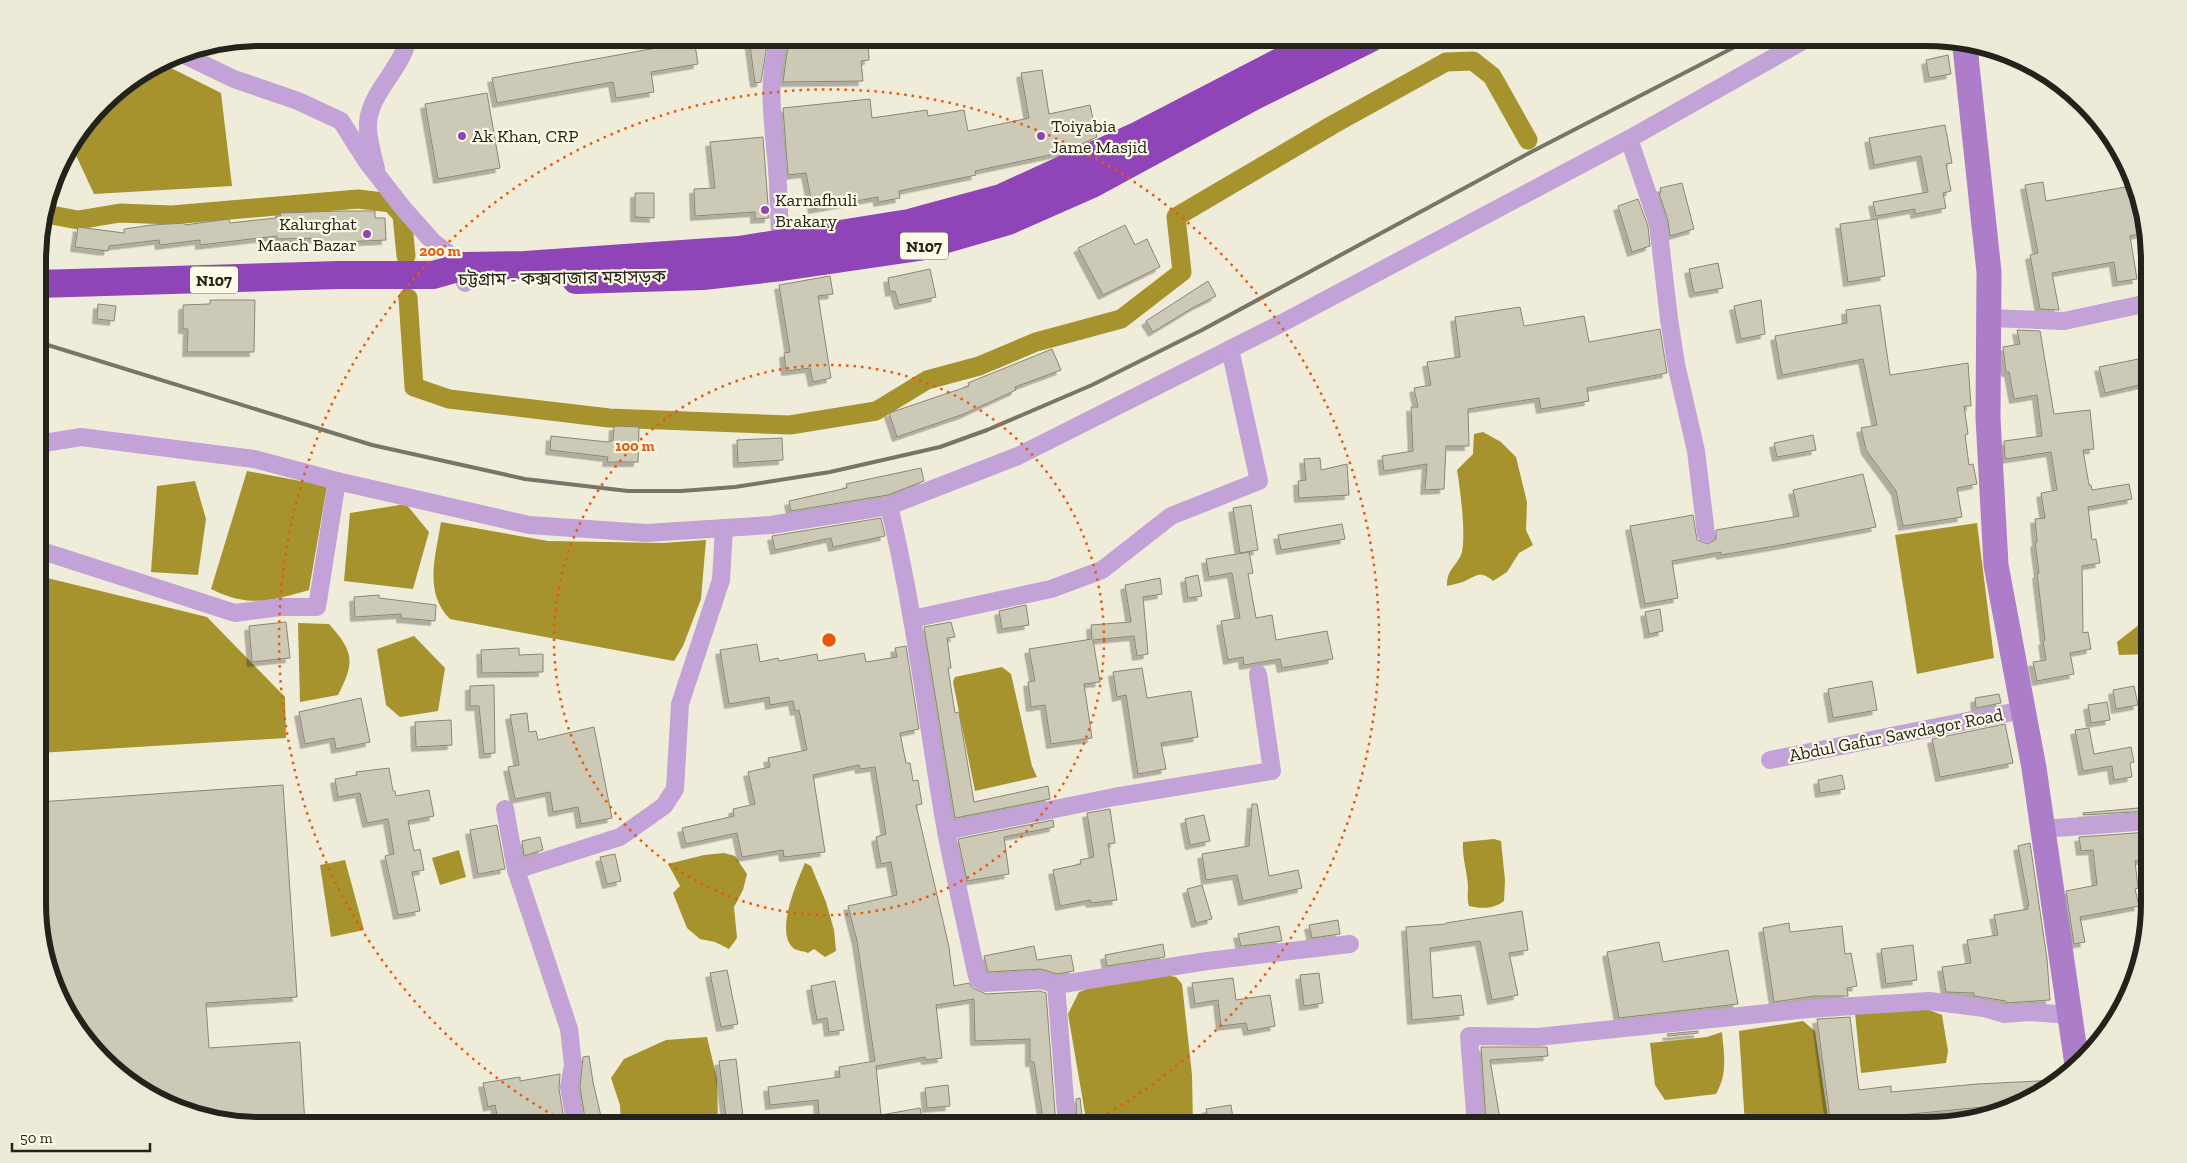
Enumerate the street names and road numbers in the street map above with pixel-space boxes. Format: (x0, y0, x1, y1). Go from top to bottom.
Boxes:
road number: N107 (900, 232, 948, 260)
street label: চট্টগ্রাম - কক্সবাজার মহাসড়ক (457, 265, 667, 291)
road number: N107 (190, 266, 238, 294)
street label: Abdul Gafur Sawdagor Road (1787, 703, 2005, 767)

